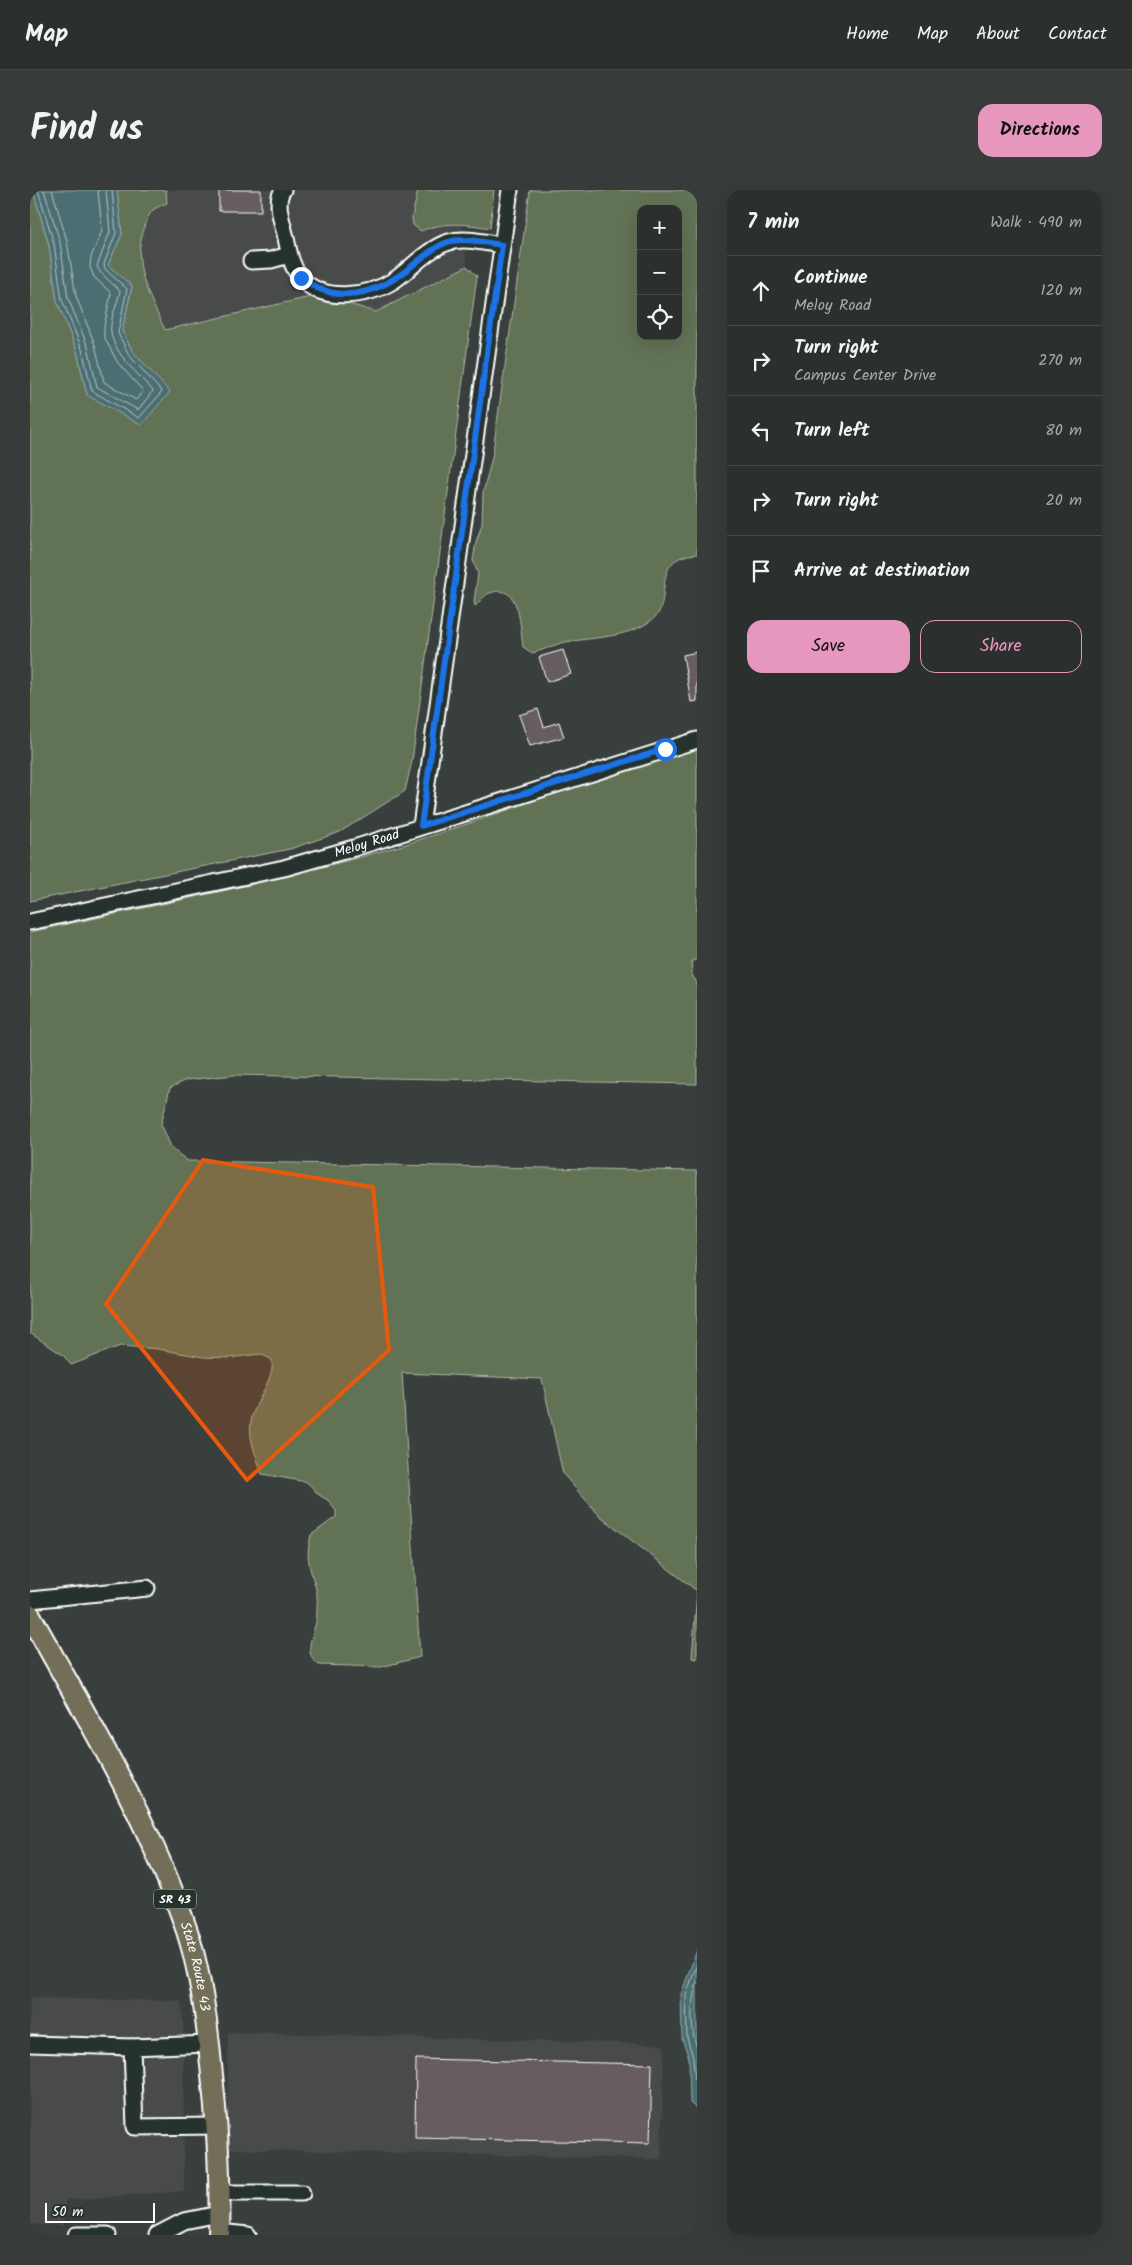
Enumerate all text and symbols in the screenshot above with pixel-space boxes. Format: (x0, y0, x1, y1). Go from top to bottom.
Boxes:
text: Map (25, 15, 68, 54)
text: Home (846, 20, 889, 49)
text: Map (917, 20, 948, 49)
text: About (976, 20, 1020, 49)
text: Contact (1048, 20, 1107, 49)
text: Find us (30, 102, 143, 158)
button: Directions (978, 104, 1102, 157)
map controls (637, 205, 682, 340)
button: + (637, 205, 682, 250)
text: 7 min (747, 206, 799, 239)
text: Walk · 490 m (990, 210, 1082, 235)
button: − (637, 250, 682, 295)
text: Continue (794, 263, 867, 293)
route end (290, 267, 313, 290)
icon: ahead (747, 277, 775, 305)
text: 120 m (1041, 278, 1082, 303)
text: Meloy Road (794, 293, 871, 318)
button: locate (637, 295, 682, 340)
text: Turn right (794, 333, 879, 363)
icon: right (747, 347, 775, 375)
text: 270 m (1038, 348, 1082, 373)
text: Campus Center Drive (794, 363, 936, 388)
text: Turn left (794, 416, 869, 446)
icon: left (747, 417, 775, 445)
text: 80 m (1045, 418, 1082, 443)
text: Turn right (794, 486, 879, 516)
icon: right (747, 487, 775, 515)
text: 20 m (1046, 488, 1082, 513)
text: Arrive at destination (794, 556, 970, 586)
icon: arrive (747, 557, 775, 585)
button: Save (747, 620, 910, 673)
button: Share (920, 620, 1082, 673)
route start (654, 738, 677, 761)
street label: Meloy Road (332, 823, 403, 864)
road number: SR 43 (154, 1890, 196, 1908)
street label: State Route 43 (174, 1919, 216, 2013)
scale bar (45, 2200, 155, 2223)
text: 50 m (52, 2201, 83, 2223)

